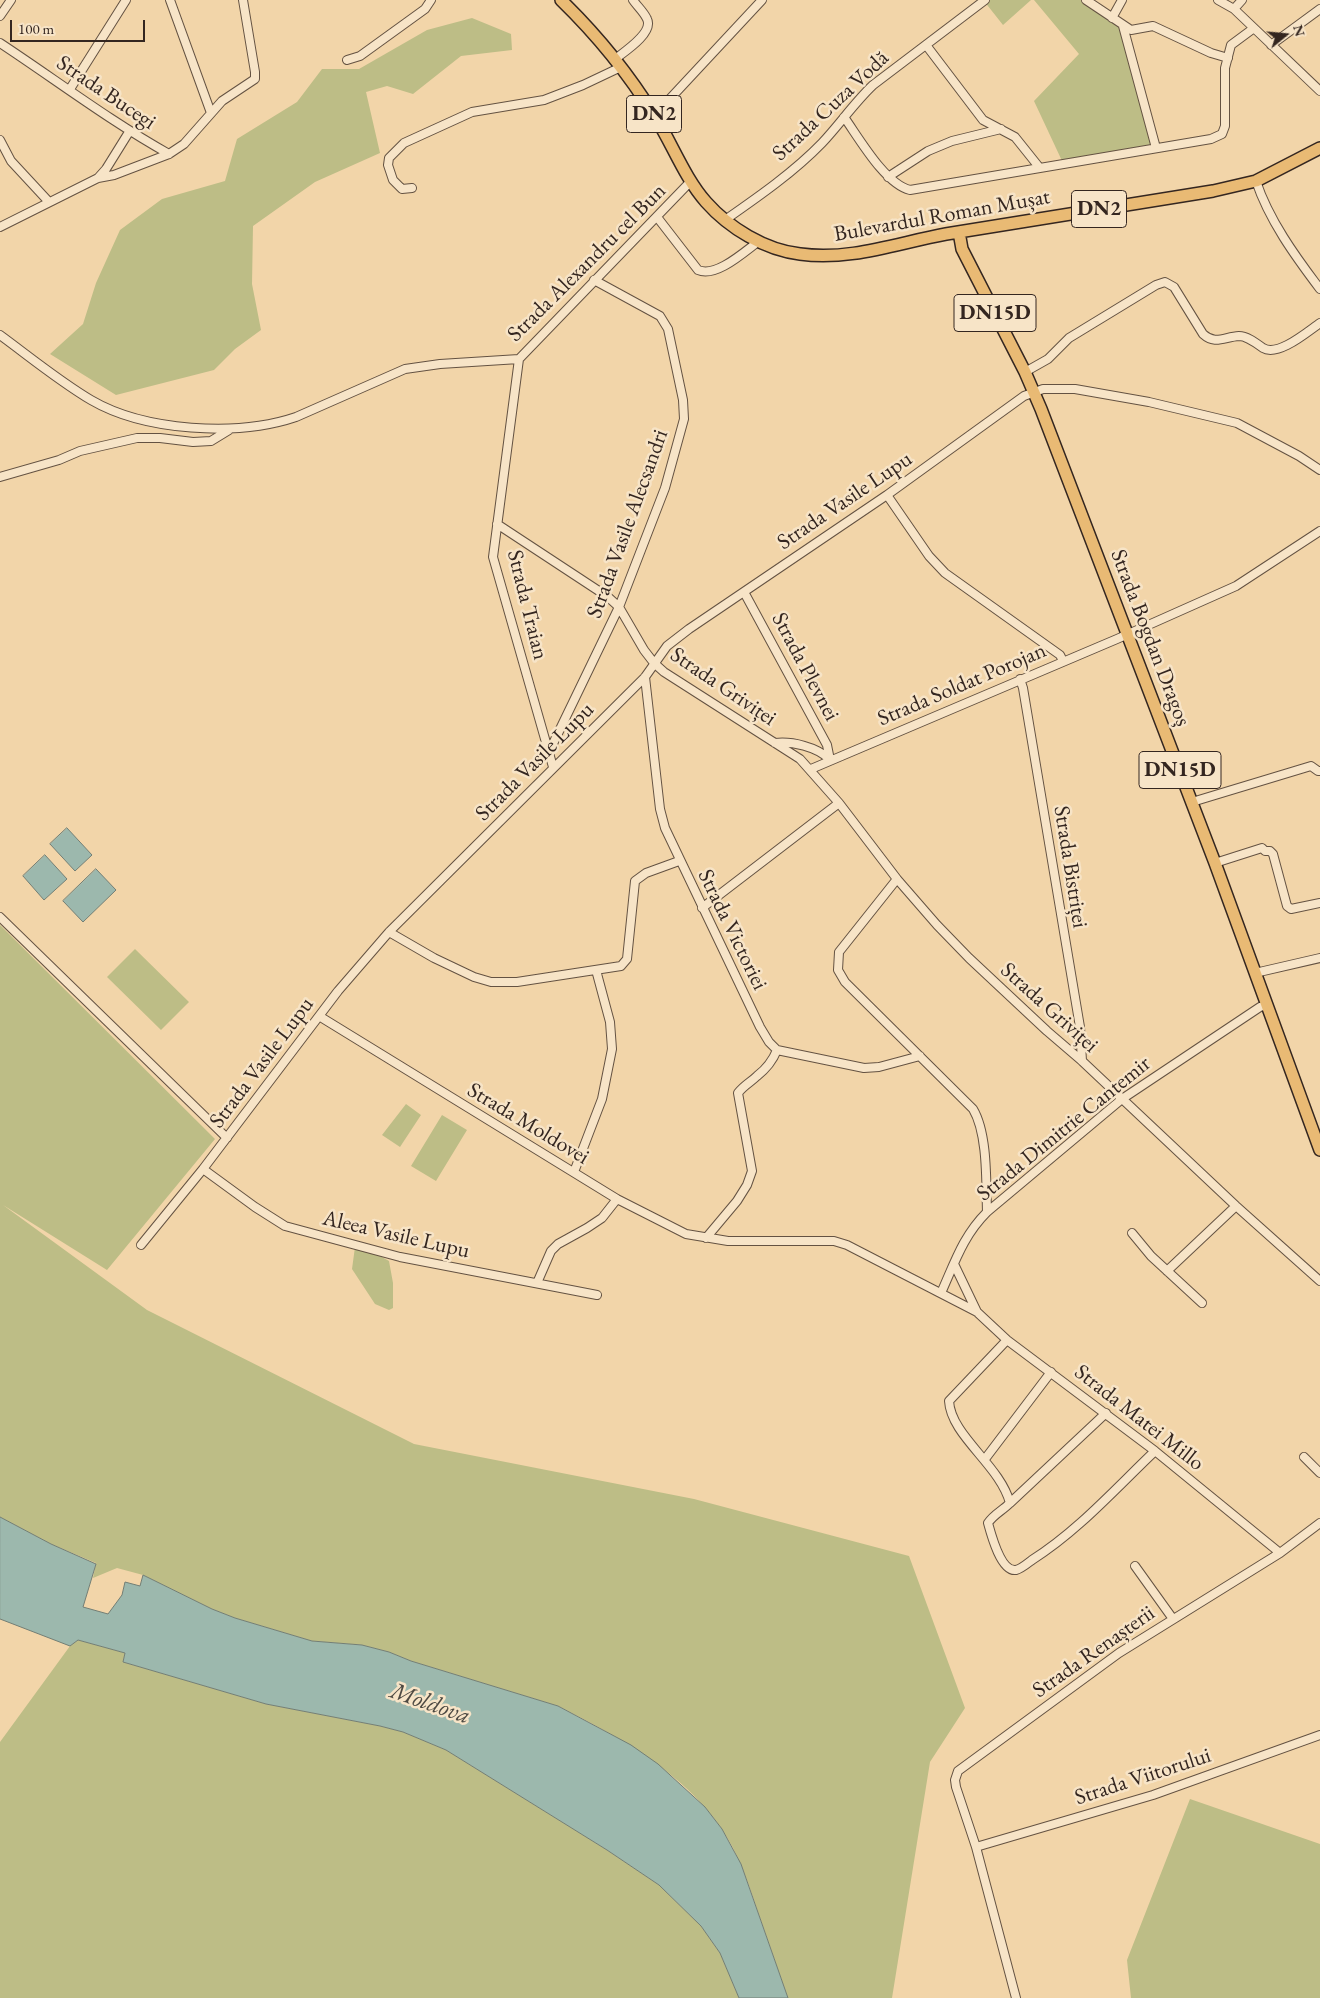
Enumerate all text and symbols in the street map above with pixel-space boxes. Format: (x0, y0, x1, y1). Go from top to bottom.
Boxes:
scale bar (12, 10, 148, 42)
north arrow (1260, 10, 1310, 60)
text: 100 m (18, 19, 54, 38)
text: N (1289, 23, 1310, 39)
street label: Strada Cuza Vodă (767, 45, 895, 167)
street label: Strada Bucegi (51, 50, 161, 136)
road number: DN2 (626, 96, 682, 132)
street label: Strada Alexandru cel Bun (502, 178, 672, 348)
street label: Bulevardul Roman Mușat (832, 184, 1052, 248)
road number: DN2 (1072, 190, 1126, 228)
road number: DN15D (954, 294, 1036, 332)
street label: Strada Vasile Alecsandri (582, 426, 674, 622)
street label: Strada Vasile Lupu (772, 446, 918, 556)
street label: Strada Bogdan Dragoș (1104, 546, 1196, 730)
street label: Strada Traian (501, 547, 553, 663)
street label: Strada Plevnei (765, 608, 845, 726)
street label: Strada Soldat Porojan (874, 638, 1050, 732)
street label: Strada Griviței (665, 642, 781, 732)
street label: Strada Vasile Lupu (470, 697, 600, 827)
road number: DN15D (1139, 752, 1221, 788)
street label: Strada Bistriței (1047, 804, 1093, 930)
street label: Strada Victoriei (691, 865, 773, 995)
street label: Strada Griviței (995, 957, 1103, 1059)
street label: Strada Vasile Lupu (204, 992, 320, 1134)
street label: Strada Dimitrie Cantemir (972, 1051, 1156, 1207)
street label: Strada Moldovei (462, 1077, 594, 1171)
street label: Aleea Vasile Lupu (320, 1205, 472, 1265)
street label: Strada Matei Millo (1069, 1359, 1209, 1477)
street label: Strada Renașterii (1028, 1600, 1160, 1704)
water label: Moldova (386, 1677, 474, 1731)
street label: Strada Viitorului (1072, 1743, 1214, 1811)

